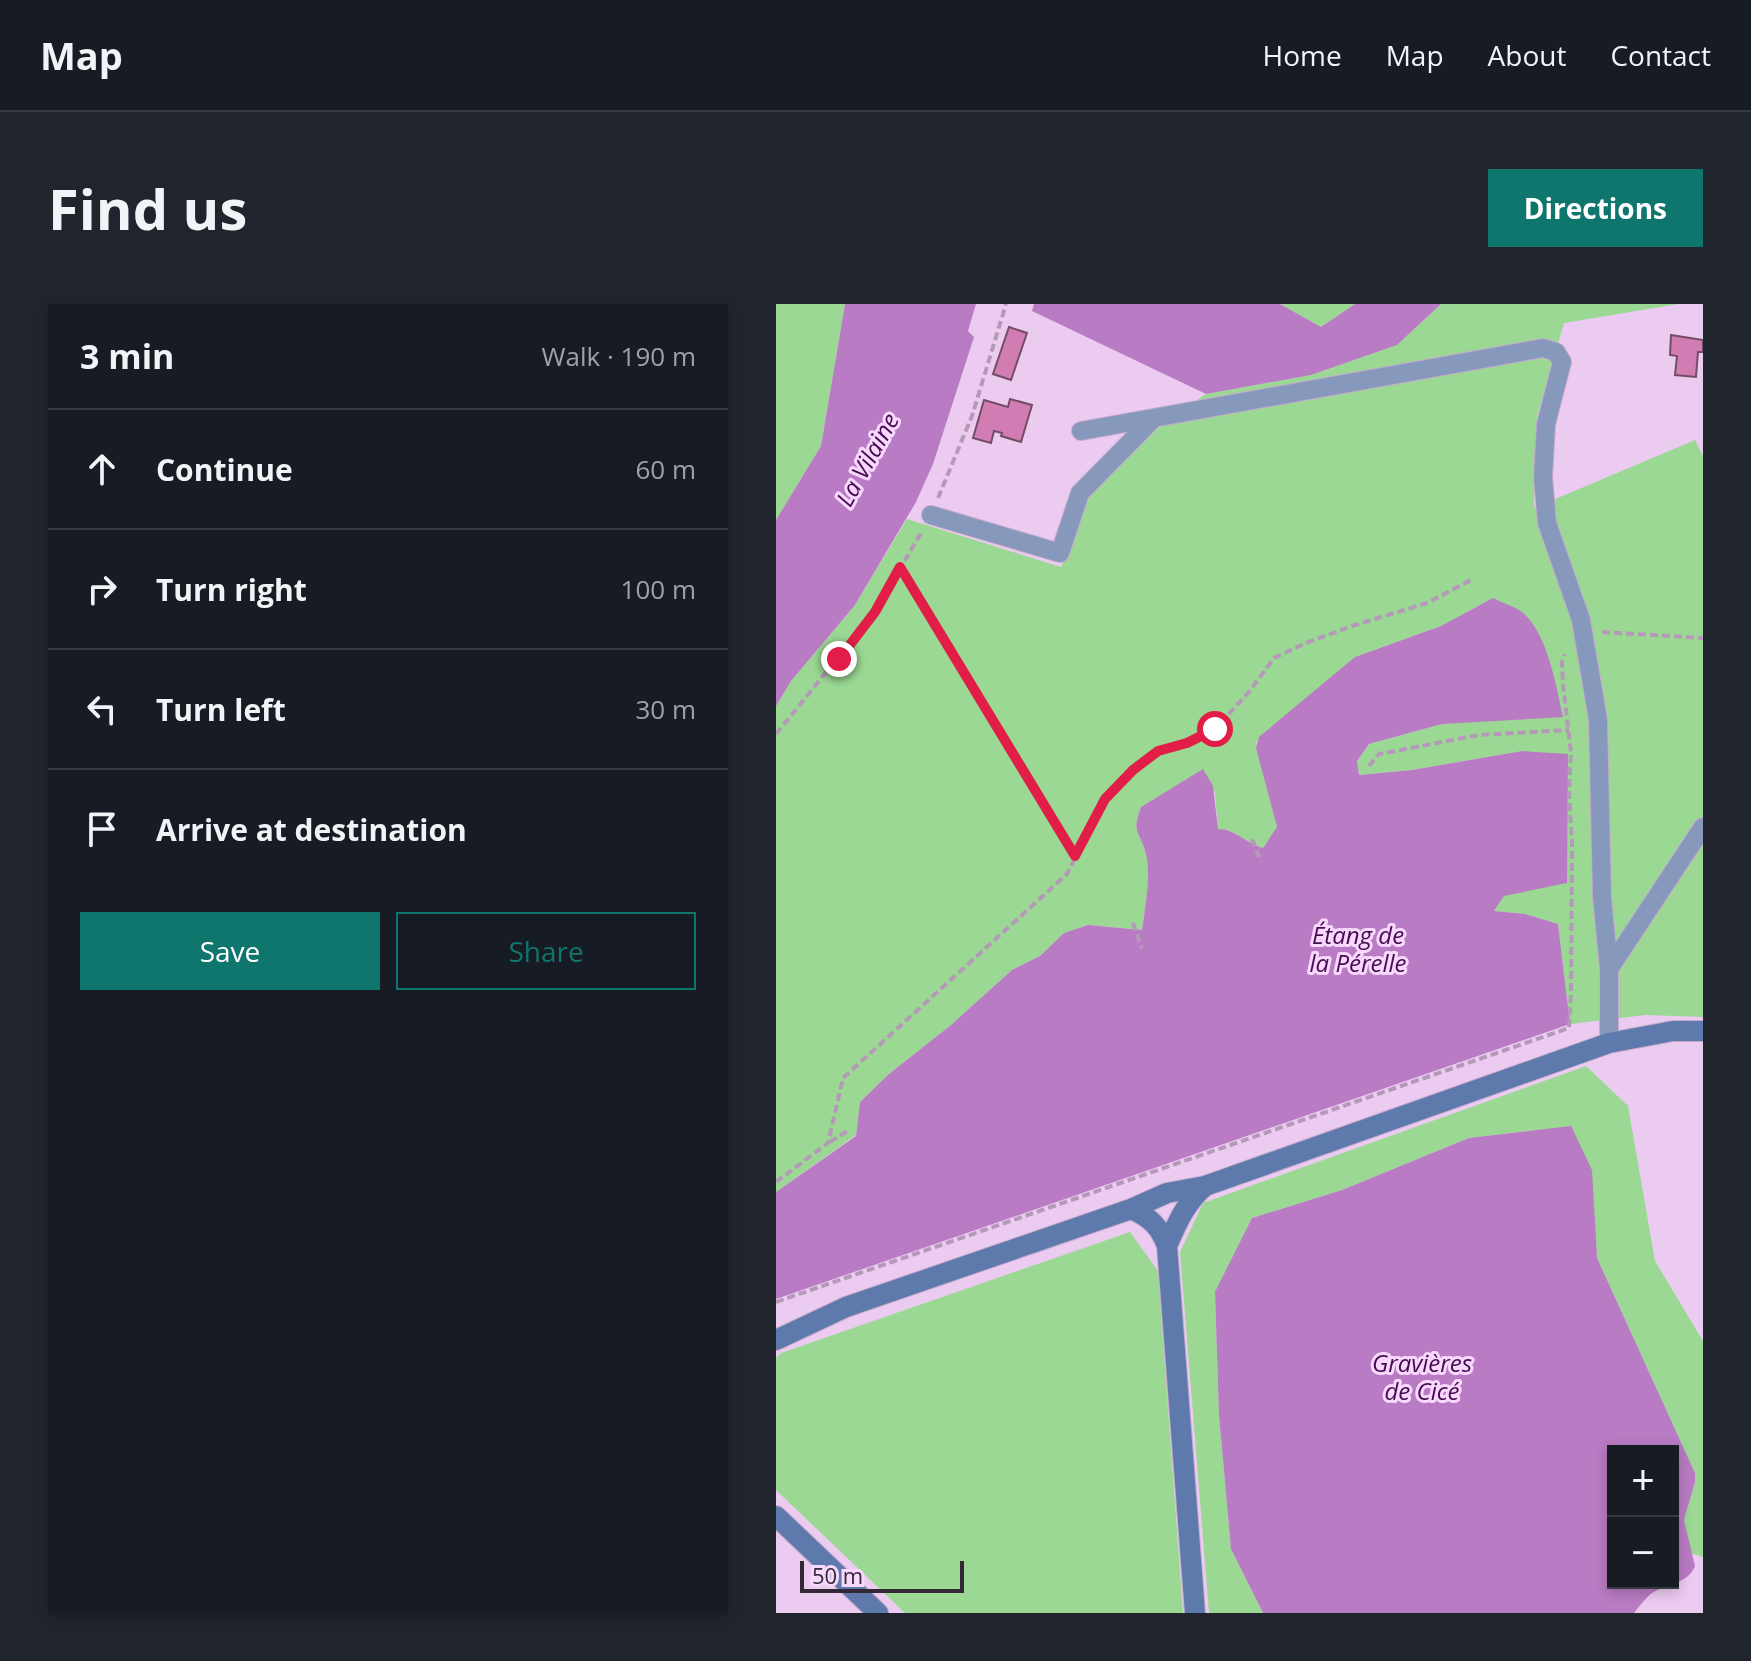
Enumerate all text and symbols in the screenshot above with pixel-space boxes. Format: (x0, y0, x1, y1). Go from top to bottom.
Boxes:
text: Map (40, 29, 123, 81)
text: Home (1263, 36, 1342, 74)
text: Map (1386, 36, 1444, 74)
text: About (1488, 36, 1566, 74)
text: Contact (1610, 36, 1711, 74)
button: Directions (1488, 169, 1703, 247)
text: Find us (48, 170, 247, 246)
text: 3 min (80, 333, 174, 379)
text: Walk · 190 m (542, 338, 696, 374)
water label: La Vilaine (828, 407, 906, 512)
icon: ahead (80, 447, 124, 491)
text: Continue (156, 449, 293, 490)
text: 60 m (635, 451, 696, 487)
icon: right (80, 567, 124, 611)
text: Turn right (156, 569, 307, 610)
text: 100 m (621, 571, 696, 607)
route end (821, 641, 857, 677)
icon: left (80, 687, 124, 731)
text: Turn left (156, 689, 286, 730)
text: 30 m (635, 691, 696, 727)
route start (1197, 711, 1233, 747)
icon: arrive (80, 807, 124, 851)
text: Arrive at destination (156, 809, 467, 850)
button: Save (80, 912, 380, 990)
button: Share (396, 912, 696, 990)
water label: Étang de la Pérelle (1310, 918, 1406, 979)
water label: Gravières de Cicé (1372, 1346, 1472, 1407)
map controls (1607, 1445, 1679, 1589)
button: + (1607, 1445, 1679, 1517)
button: − (1607, 1517, 1679, 1589)
scale bar (800, 1557, 964, 1593)
text: 50 m (812, 1560, 863, 1590)

